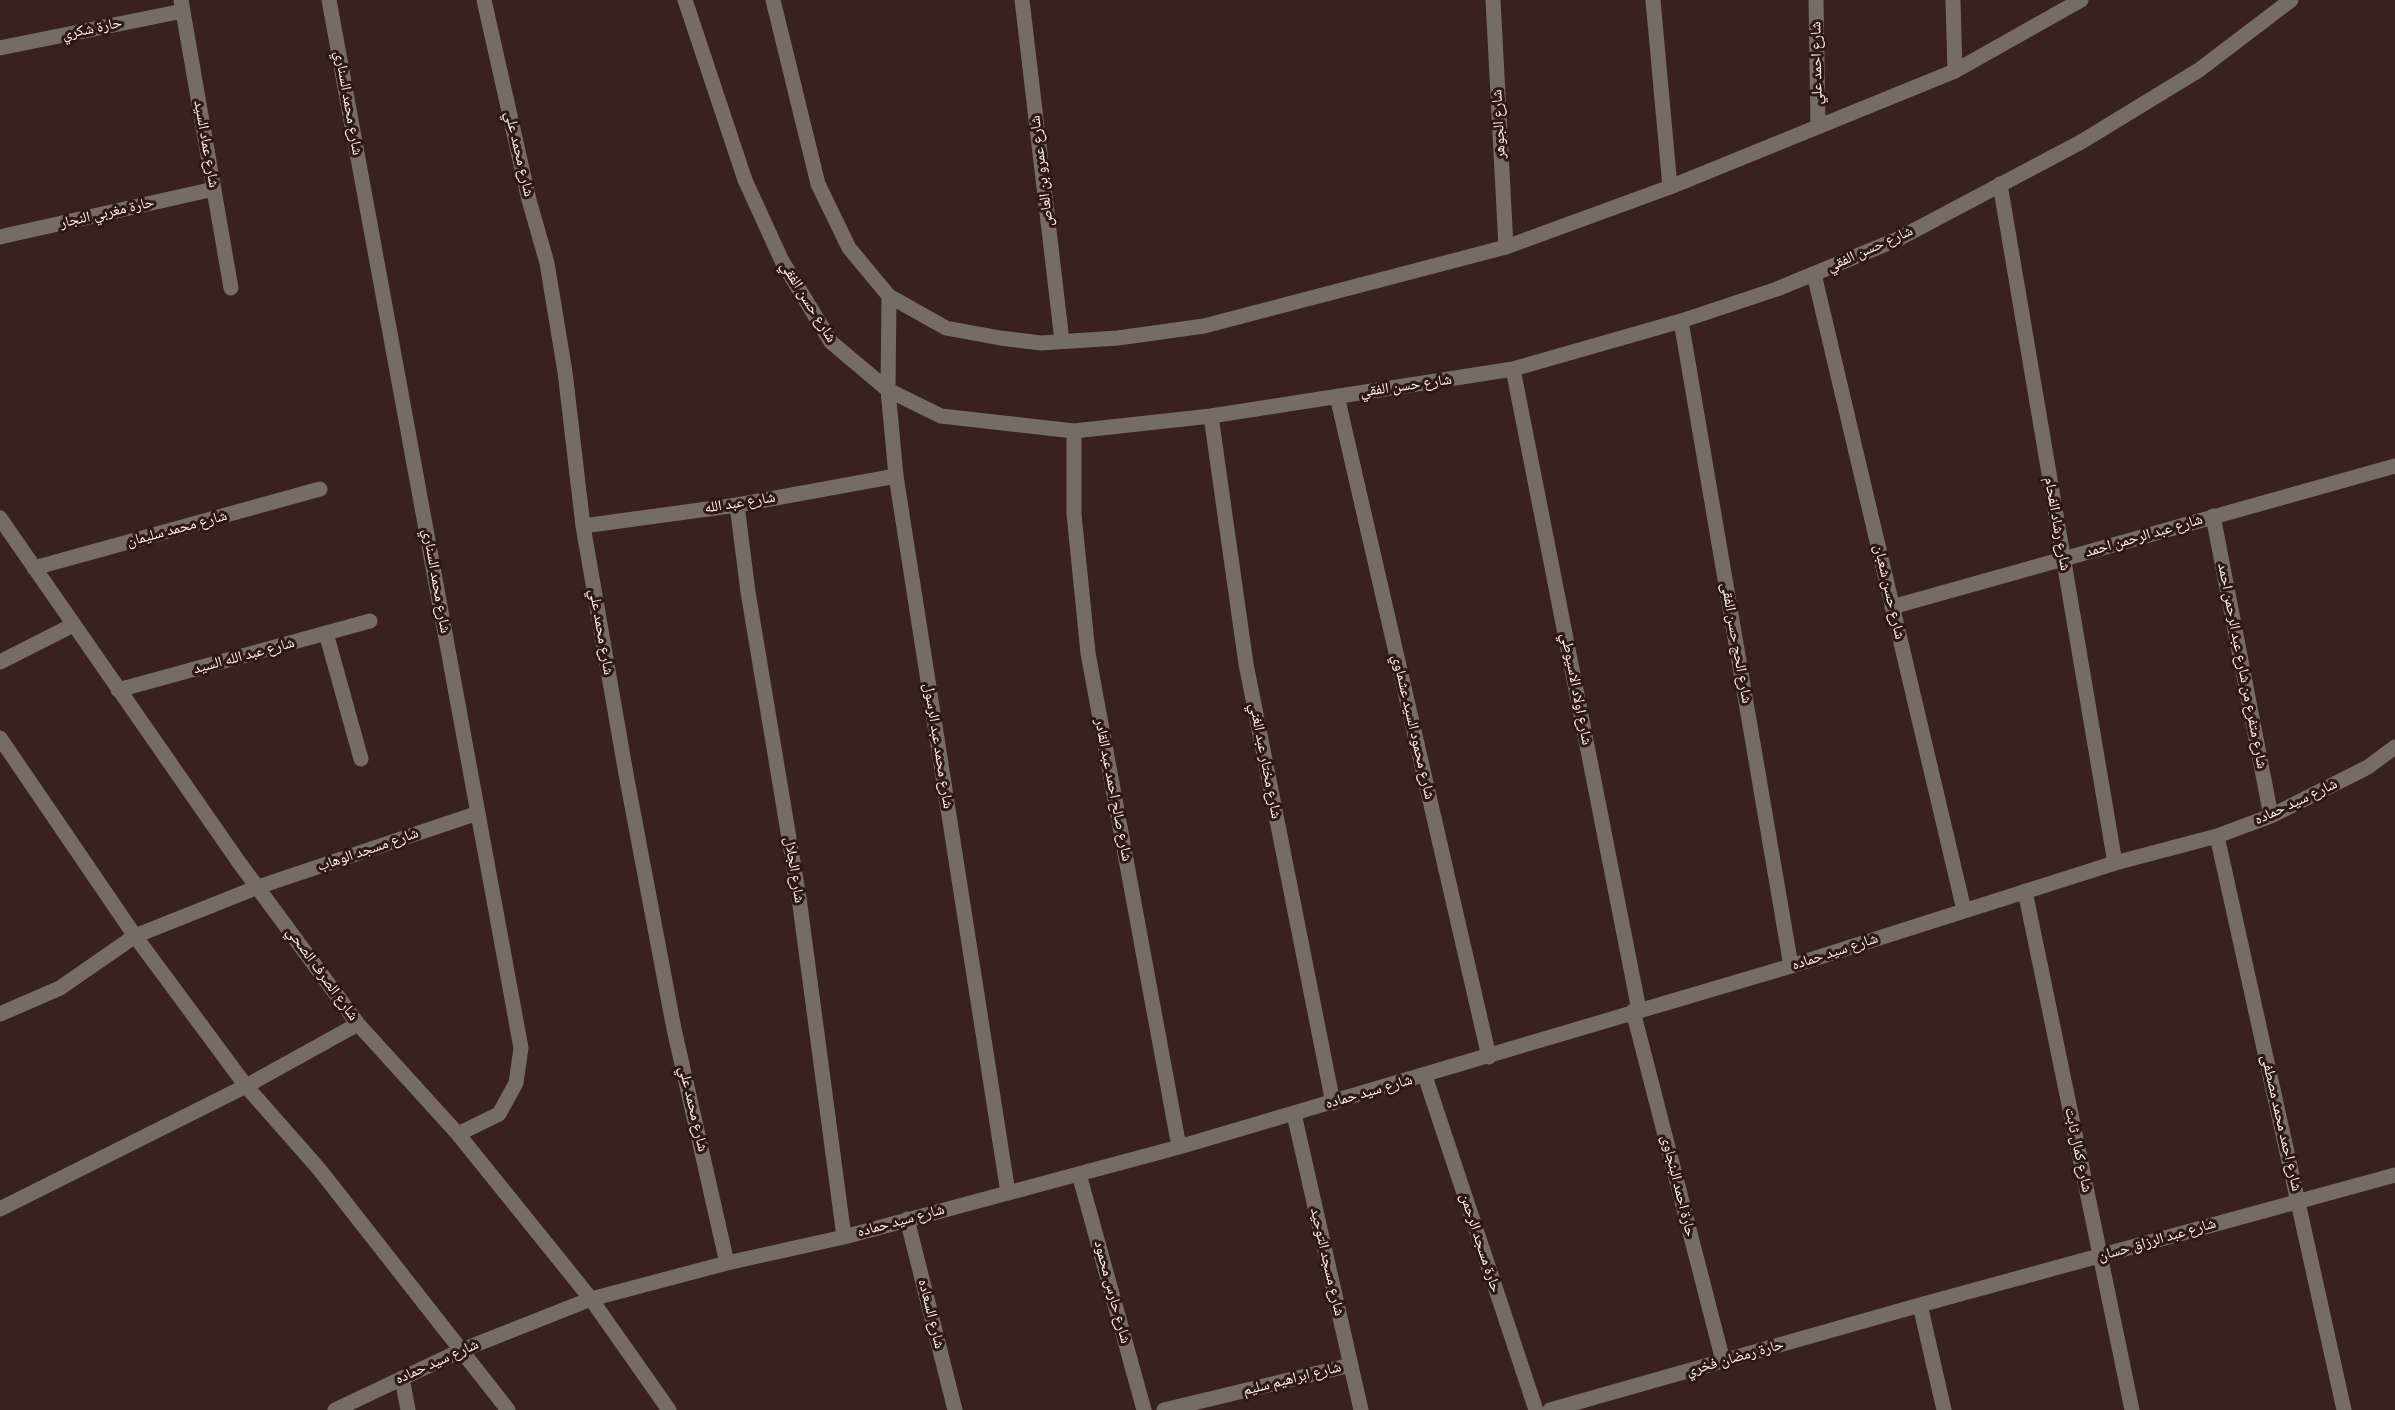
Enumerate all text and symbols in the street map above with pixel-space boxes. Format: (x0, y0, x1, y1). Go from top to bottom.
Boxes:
street label: حارة شكري (60, 14, 124, 44)
street label: شارع احمد علي (1807, 21, 1827, 105)
street label: شارع محمد السناري (330, 50, 366, 156)
street label: شارع الجوهر (1488, 89, 1510, 159)
street label: شارع عماد السيد (189, 99, 223, 189)
street label: شارع محمد علي (500, 110, 538, 198)
street label: شارع عمرو بن العاص (1026, 114, 1058, 228)
street label: حارة مغربي النجار (58, 193, 156, 233)
street label: شارع حسن الفقي (1824, 222, 1916, 276)
street label: شارع حسن الفقي (776, 258, 840, 346)
street label: شارع حسن الفقي (1359, 371, 1453, 401)
street label: شارع رشاد الفحام (2040, 476, 2074, 572)
street label: شارع عبد الله (703, 489, 777, 517)
street label: شارع محمد سليمان (125, 507, 229, 551)
street label: شارع عبد الرحمن احمد (2083, 511, 2205, 561)
street label: شارع محمد السناري (418, 528, 454, 634)
street label: شارع حسن شعبان (1869, 543, 1909, 641)
street label: شارع متفرع من شارع عبد الرحمن احمد (2213, 562, 2271, 770)
street label: شارع الحج حسن الفقى (1717, 581, 1755, 705)
street label: شارع محمد علي (585, 588, 617, 676)
street label: شارع اولاد الاسيوطي (1556, 631, 1596, 747)
street label: شارع عبد الله السيد (191, 634, 297, 678)
street label: شارع محمود السيد عشماوي (1388, 653, 1438, 801)
street label: شارع محمد عبد الرسول (919, 682, 957, 810)
street label: شارع مختار عبد الغني (1245, 702, 1285, 820)
street label: شارع صالح احمد عبد القادر (1090, 717, 1136, 863)
street label: شارع سيد حماده (2252, 775, 2340, 829)
street label: شارع مسجد الوهاب (315, 824, 421, 876)
street label: شارع الجلال (780, 836, 808, 904)
street label: شارع الصرف الصحي (282, 924, 362, 1024)
street label: شارع سيد حماده (1790, 930, 1880, 974)
street label: شارع احمد محمد مصطفى (2257, 1053, 2305, 1193)
street label: شارع محمد علي (674, 1065, 712, 1153)
street label: شارع سيد حماده (1323, 1071, 1415, 1113)
street label: شارع كمال ثابت (2060, 1106, 2096, 1194)
street label: حارة احمد البنجاوى (1657, 1133, 1699, 1239)
street label: حارة مسجد الرحمن (1455, 1191, 1505, 1295)
street label: شارع سيد حماده (855, 1201, 947, 1241)
street label: شارع مسجد التوحيد (1306, 1206, 1348, 1318)
street label: شارع عبد الرزاق حسان (2096, 1215, 2218, 1265)
street label: شارع حارس محمود (1090, 1239, 1134, 1345)
street label: شارع السعاده (914, 1277, 948, 1351)
street label: حارة رمضان فخري (1684, 1335, 1786, 1381)
street label: شارع سيد حماده (392, 1336, 482, 1388)
street label: شارع ابراهيم سليم (1241, 1358, 1343, 1400)

